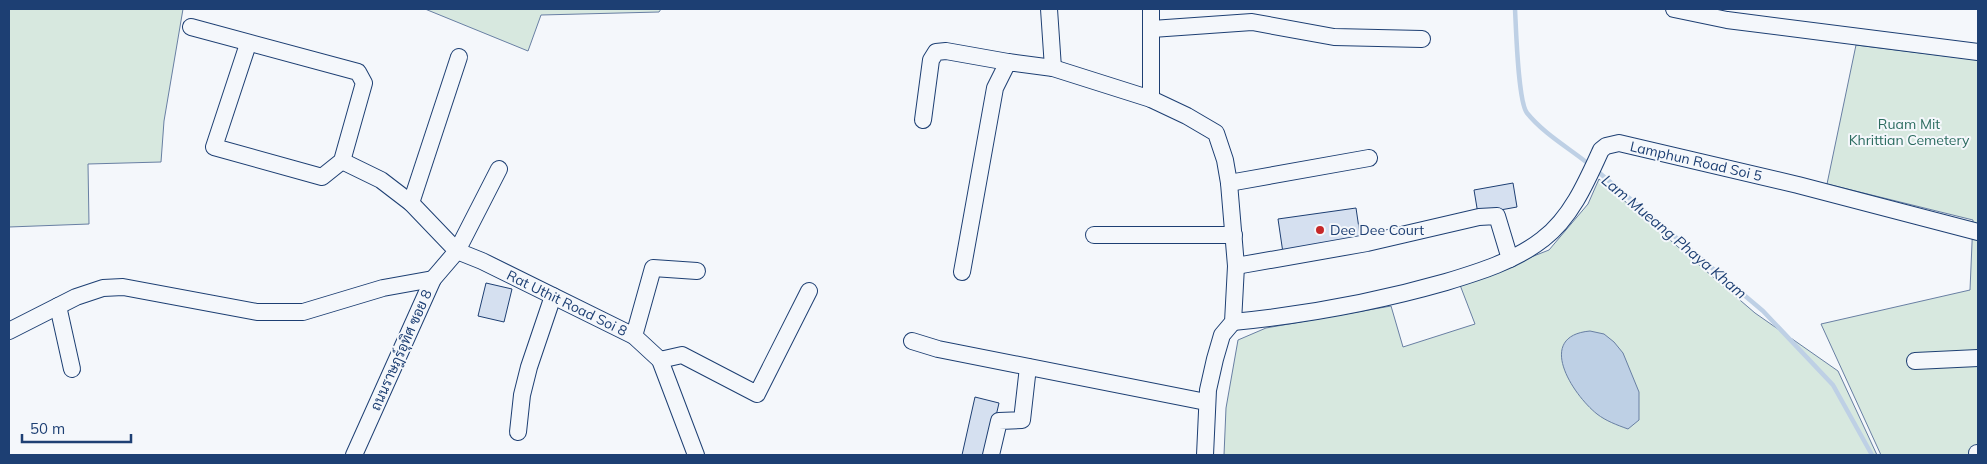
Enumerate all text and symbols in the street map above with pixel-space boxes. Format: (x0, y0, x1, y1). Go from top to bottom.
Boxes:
park label: Ruam Mit Khrittian Cemetery (1849, 115, 1970, 149)
street label: Lamphun Road Soi 5 (1628, 137, 1764, 185)
water label: Lam Mueang Phaya Kham (1598, 170, 1751, 303)
place label: Dee Dee Court (1330, 221, 1424, 239)
marker: Dee Dee Court (1314, 224, 1326, 236)
street label: Rat Uthit Road Soi 8 (504, 266, 630, 340)
street label: ถนนราษฎร์อุทิศ ซอย 8 (366, 287, 437, 414)
scale bar (22, 412, 131, 444)
text: 50 m (30, 419, 65, 438)

